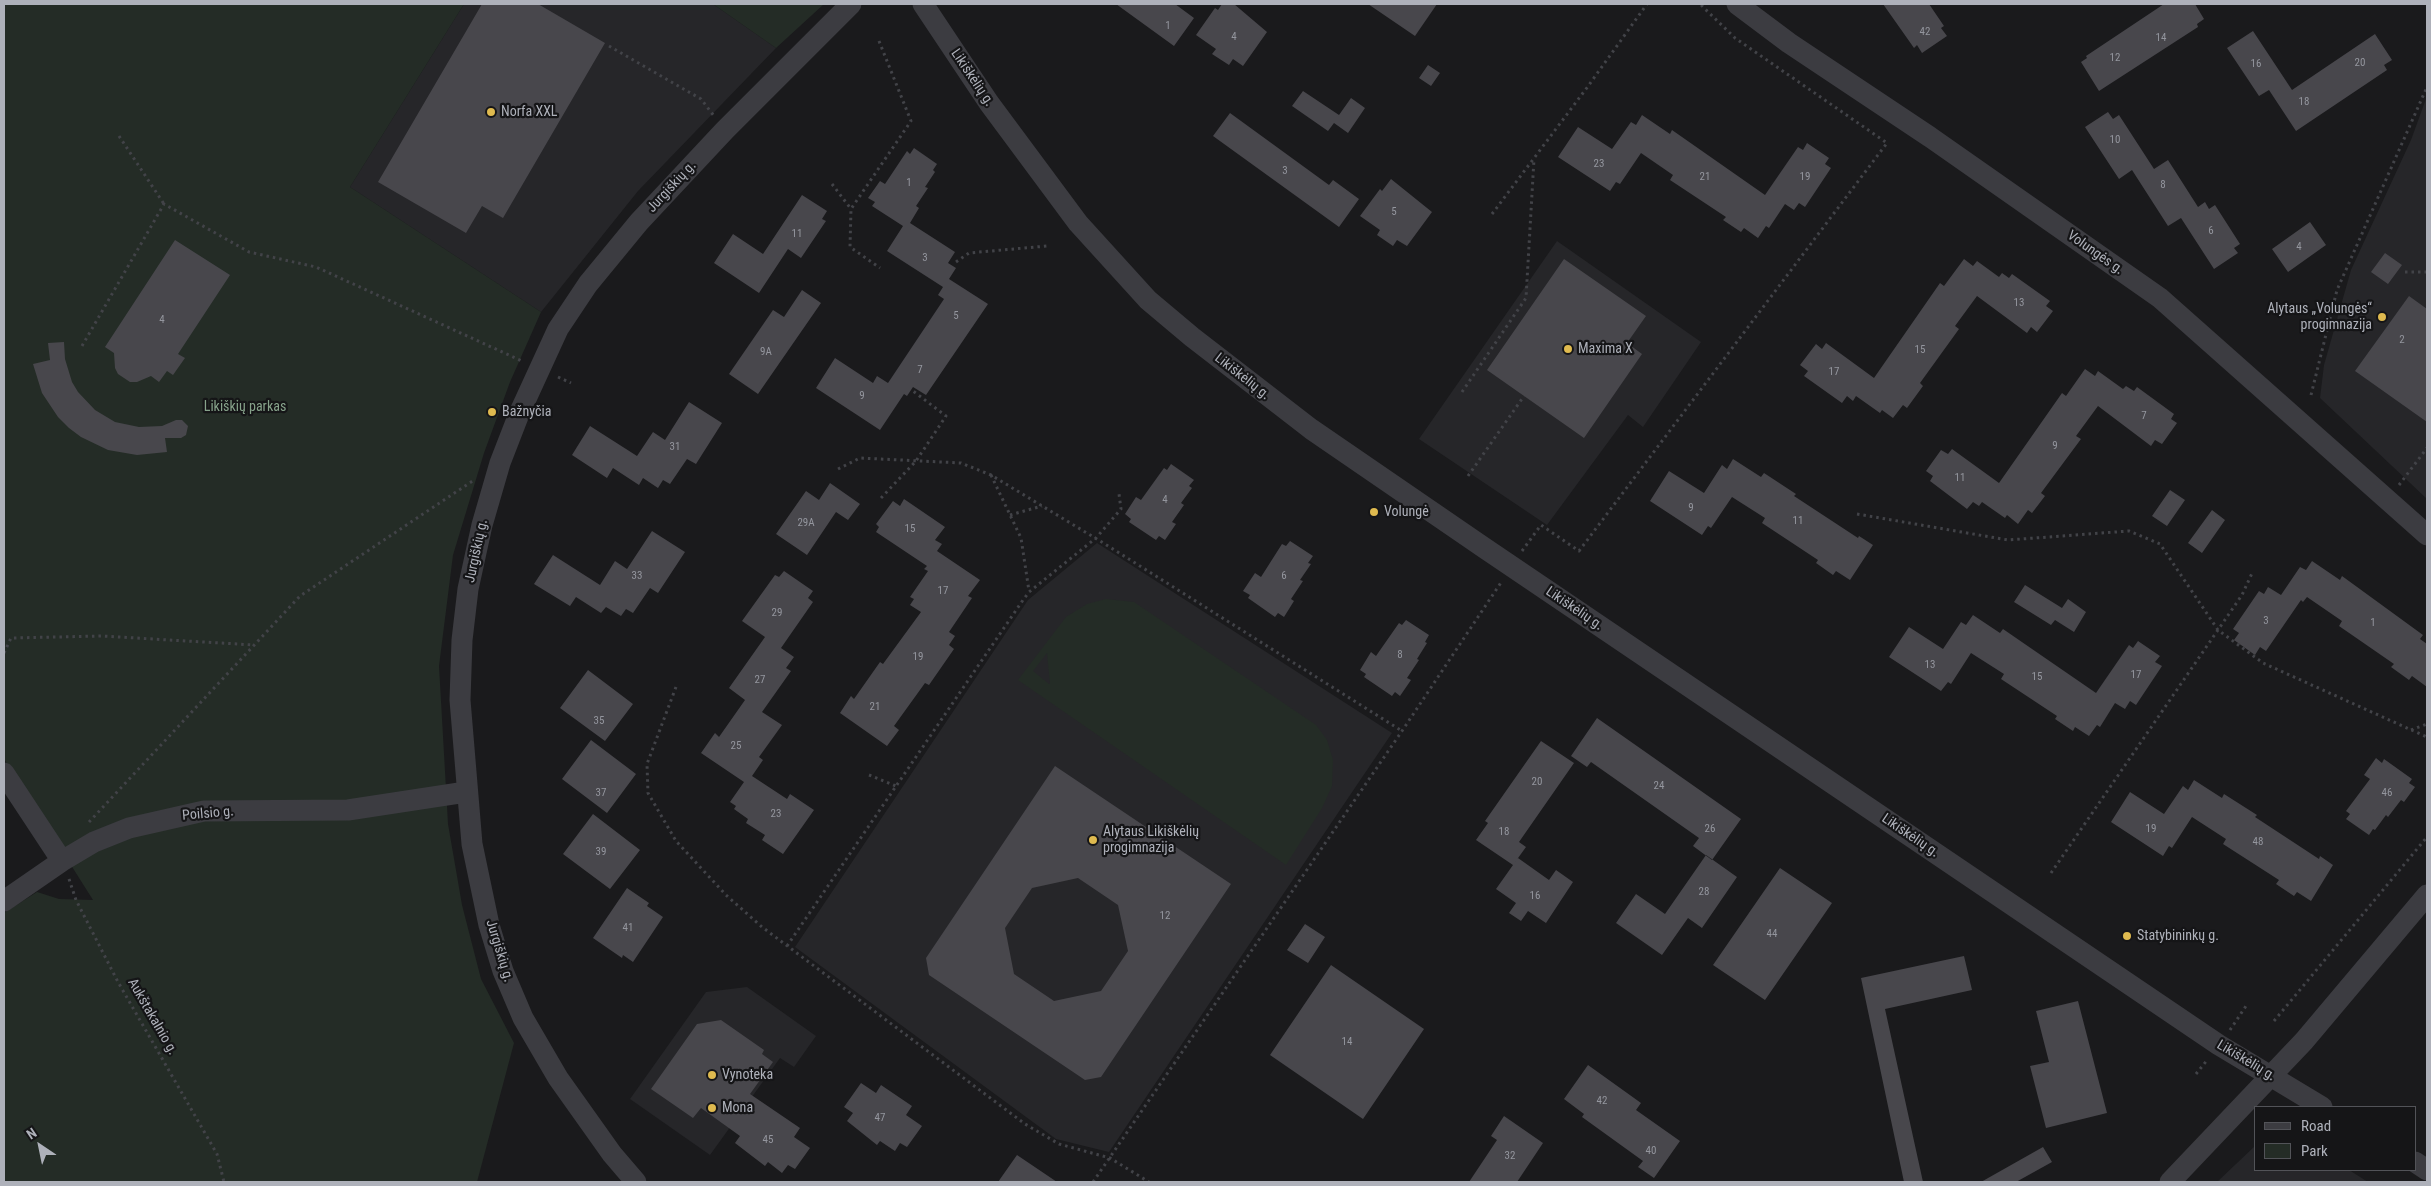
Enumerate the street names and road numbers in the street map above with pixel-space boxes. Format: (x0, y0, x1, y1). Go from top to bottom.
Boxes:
street label: Likiškėlių g. (947, 46, 997, 110)
street label: Jurgiškių g. (644, 158, 700, 216)
street label: Volungės g. (2064, 227, 2126, 279)
street label: Likiškėlių g. (1211, 350, 1273, 404)
street label: Jurgiškių g. (462, 518, 492, 584)
street label: Likiškėlių g. (1542, 584, 1606, 634)
street label: Poilsio g. (182, 803, 234, 825)
street label: Likiškėlių g. (1878, 811, 1942, 861)
street label: Jurgiškių g. (482, 918, 516, 984)
street label: Aukštakalnio g. (123, 976, 181, 1058)
street label: Likiškėlių g. (2214, 1037, 2278, 1085)

